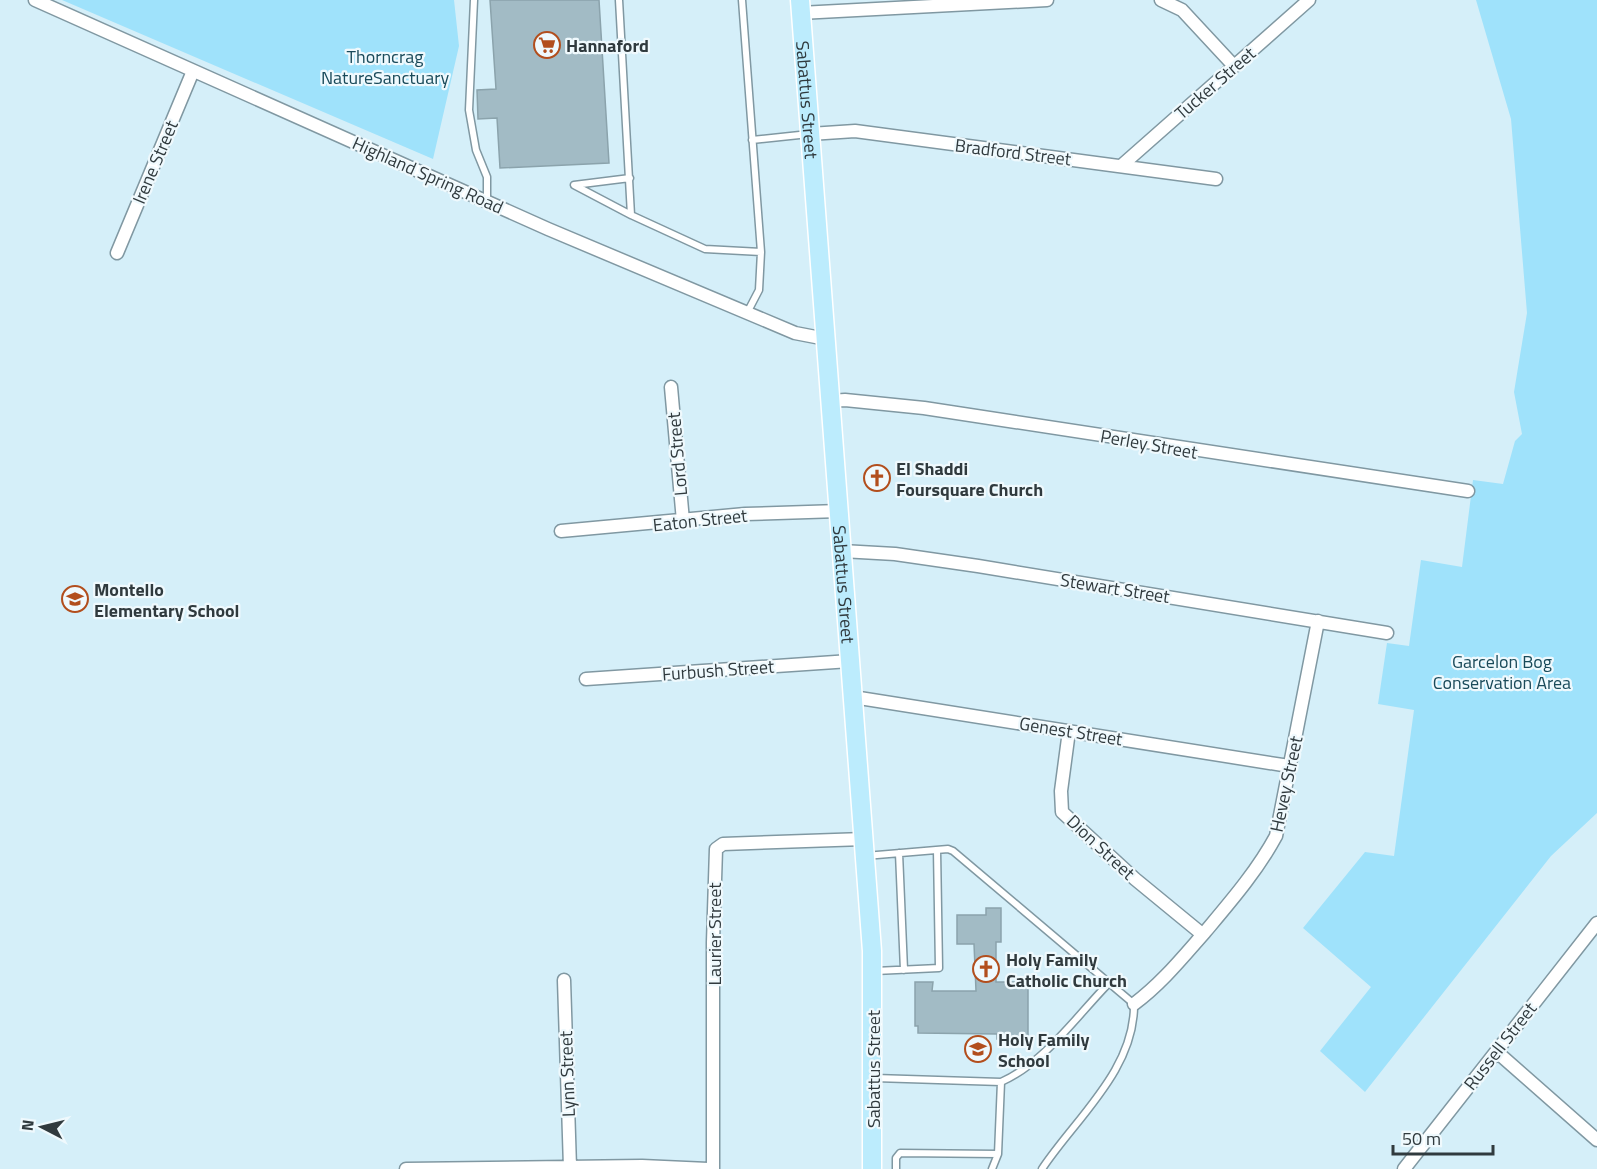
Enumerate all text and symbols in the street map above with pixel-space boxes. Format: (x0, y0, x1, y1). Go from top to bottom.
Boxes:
supermarket icon: Hannaford (532, 30, 562, 60)
place label: Hannaford (566, 32, 649, 59)
street label: Sabattus Street (790, 40, 826, 160)
street label: Tucker Street (1169, 40, 1262, 126)
park label: Thorncrag NatureSanctuary (321, 43, 449, 91)
street label: Irene Street (125, 115, 185, 208)
street label: Highland Spring Road (348, 130, 508, 220)
street label: Bradford Street (953, 131, 1073, 173)
street label: Lord Street (660, 410, 694, 497)
street label: Perley Street (1098, 422, 1200, 466)
place label: El Shaddi Foursquare Church (896, 455, 1043, 503)
church icon: El Shaddi Foursquare Church (862, 463, 892, 493)
street label: Eaton Street (651, 502, 749, 538)
street label: Sabattus Street (826, 524, 862, 645)
street label: Stewart Street (1058, 566, 1172, 610)
place label: Montello Elementary School (94, 576, 239, 624)
school or university icon: Montello Elementary School (60, 584, 90, 614)
park label: Garcelon Bog Conservation Area (1433, 648, 1571, 696)
street label: Furbush Street (661, 653, 776, 687)
street label: Genest Street (1018, 710, 1125, 753)
street label: Hevey Street (1263, 733, 1309, 834)
street label: Dion Street (1061, 808, 1142, 886)
street label: Laurier Street (701, 882, 728, 986)
place label: Holy Family Catholic Church (1006, 946, 1127, 994)
church icon: Holy Family Catholic Church (971, 954, 1001, 984)
street label: Russell Street (1457, 996, 1543, 1096)
street label: Sabattus Street (860, 1009, 887, 1128)
place label: Holy Family School (998, 1026, 1090, 1074)
street label: Lynn Street (552, 1030, 582, 1118)
school or university icon: Holy Family School (963, 1034, 993, 1064)
north arrow (12, 1097, 72, 1157)
text: N (15, 1118, 40, 1132)
scale bar (1393, 1118, 1494, 1156)
text: 50 m (1402, 1125, 1441, 1152)

